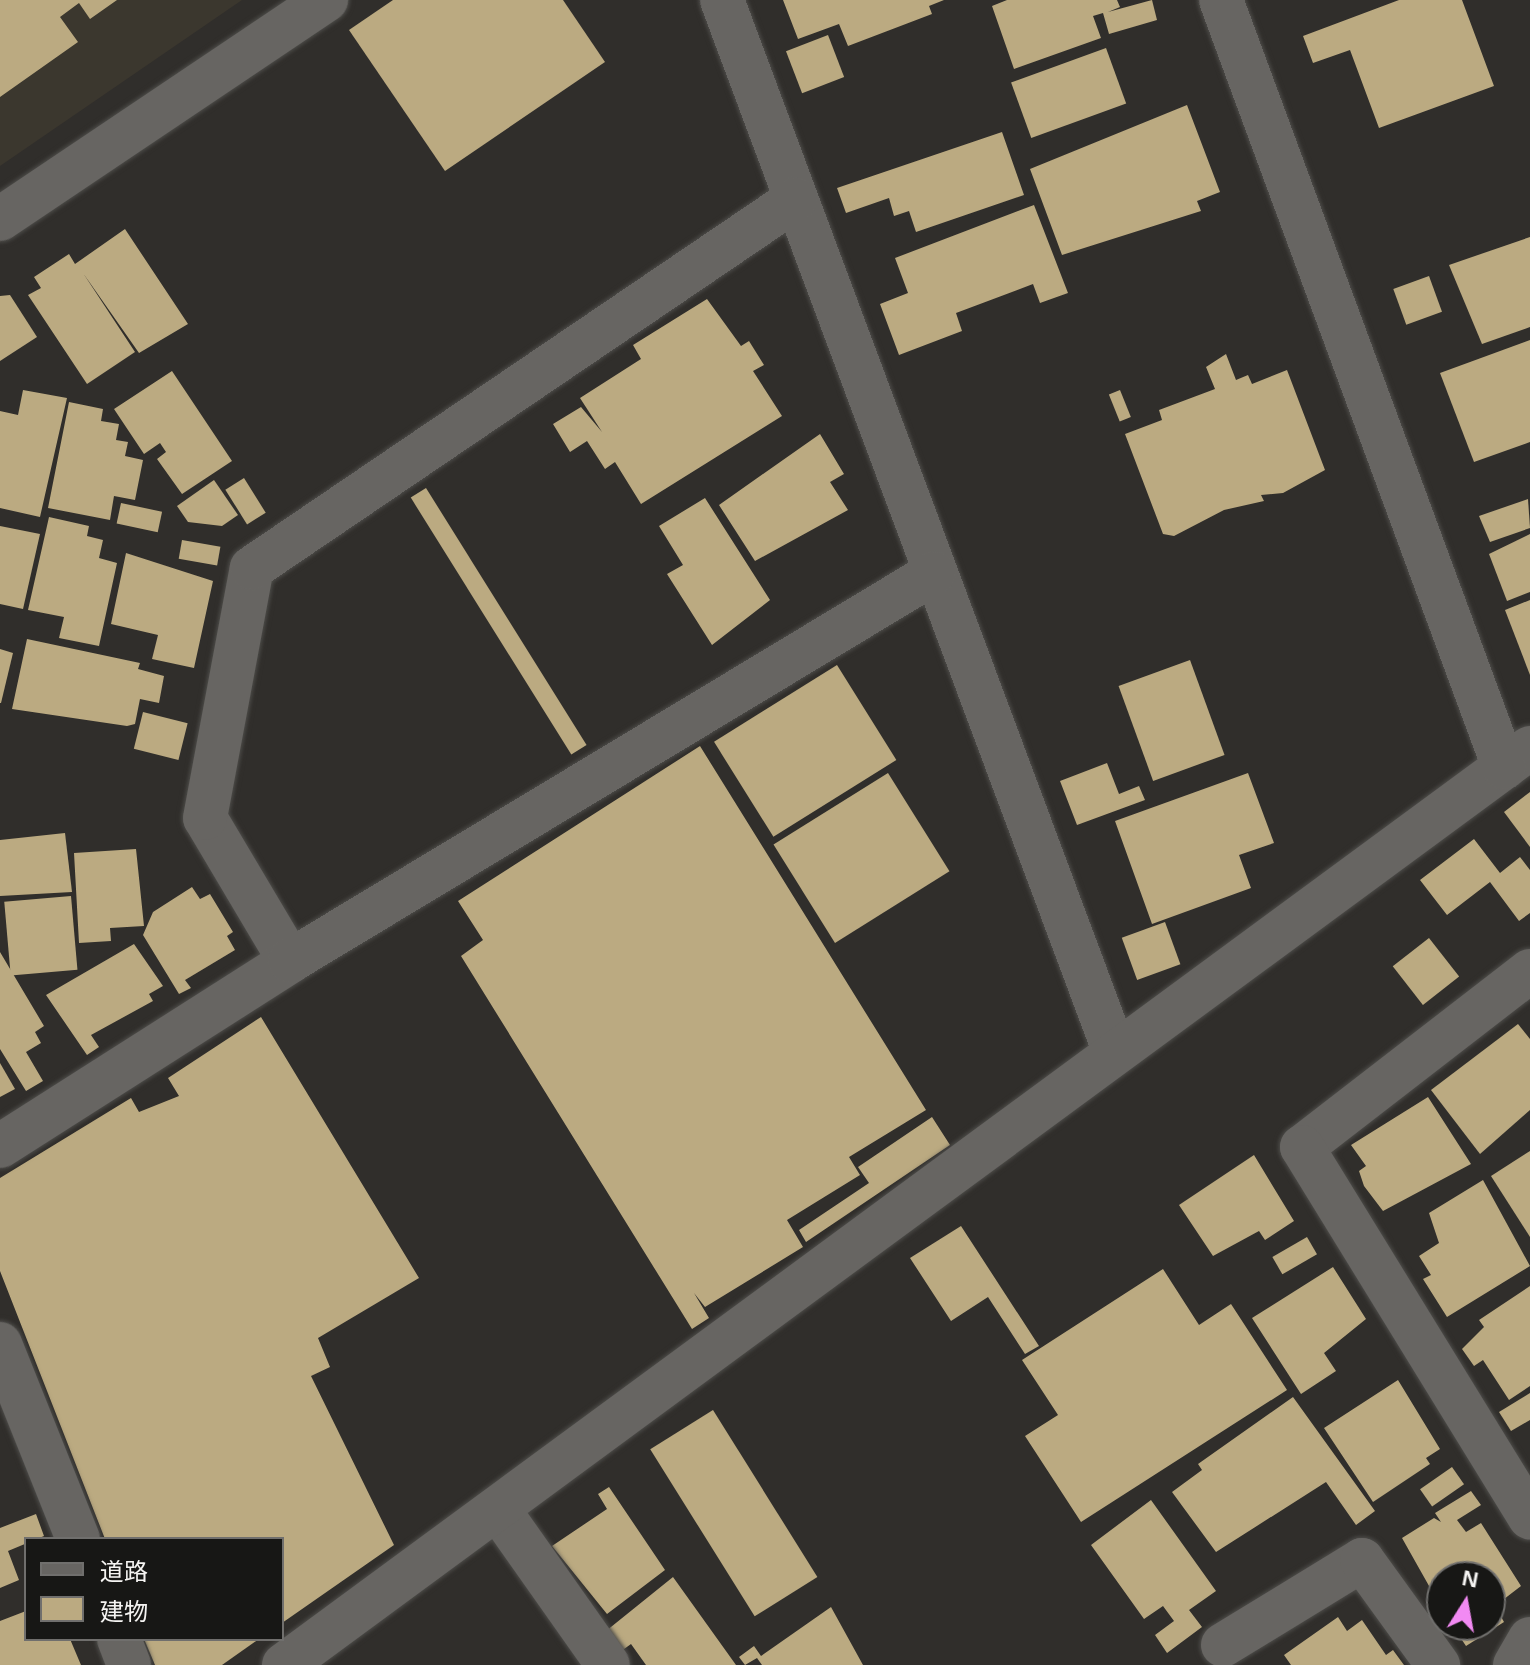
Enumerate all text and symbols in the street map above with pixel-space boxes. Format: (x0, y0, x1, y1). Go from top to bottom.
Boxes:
legend (24, 1537, 284, 1641)
text: 道路 (100, 1558, 148, 1585)
north arrow (1426, 1561, 1506, 1641)
text: N (1460, 1565, 1480, 1593)
text: 建物 (100, 1598, 148, 1625)

